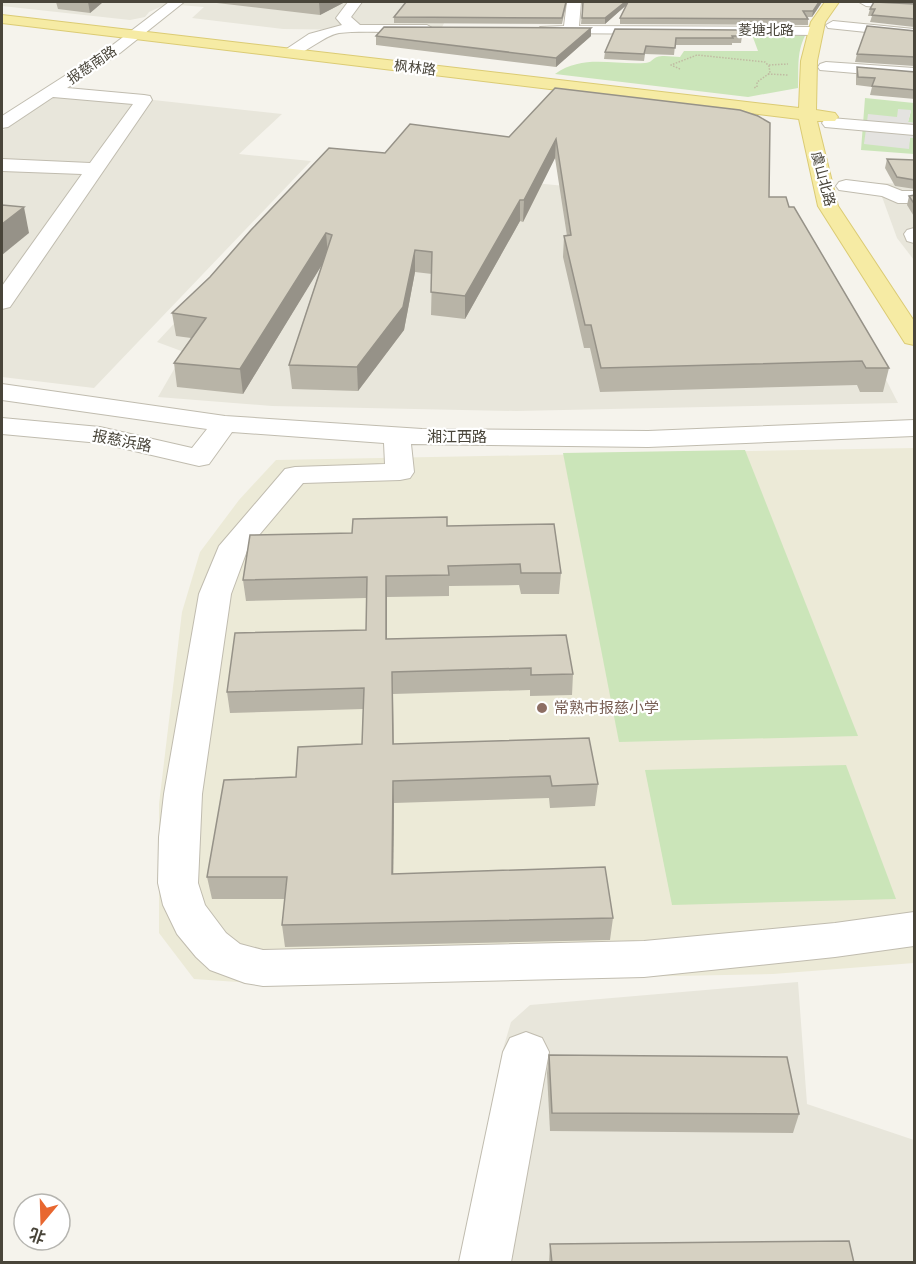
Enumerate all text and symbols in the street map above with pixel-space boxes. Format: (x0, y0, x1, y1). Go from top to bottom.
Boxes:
street label: 菱塘北路 (738, 22, 794, 39)
street label: 报慈南路 (64, 42, 120, 88)
street label: 枫林路 (393, 57, 437, 79)
street label: 虞山北路 (808, 150, 838, 208)
street label: 报慈浜路 (91, 426, 153, 456)
street label: 湘江西路 (427, 428, 487, 446)
place label: 常熟市报慈小学 (554, 699, 659, 717)
marker: 常熟市报慈小学 (535, 701, 549, 715)
north arrow (12, 1192, 72, 1252)
text: 北 (27, 1223, 48, 1247)

